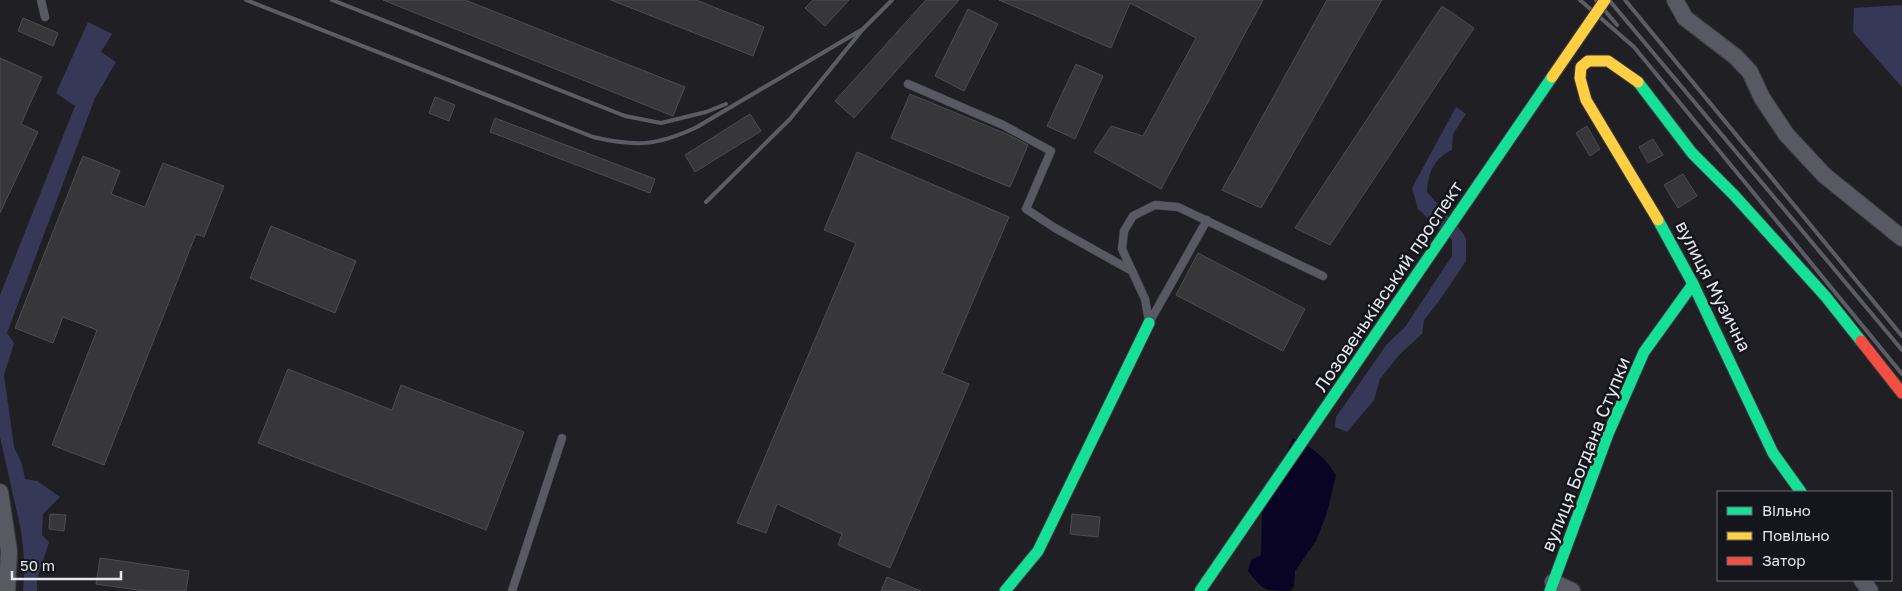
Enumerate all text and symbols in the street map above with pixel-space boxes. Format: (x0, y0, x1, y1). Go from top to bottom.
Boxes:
street label: Лозовеньківський проспект (1309, 176, 1467, 395)
street label: вулиця Музична (1672, 217, 1756, 355)
street label: вулиця Богдана Ступки (1536, 353, 1634, 555)
legend (1717, 491, 1892, 581)
text: Вільно (1762, 501, 1811, 519)
text: Повільно (1762, 526, 1830, 544)
scale bar (12, 548, 121, 580)
text: Затор (1762, 551, 1805, 569)
text: 50 m (20, 556, 55, 574)

